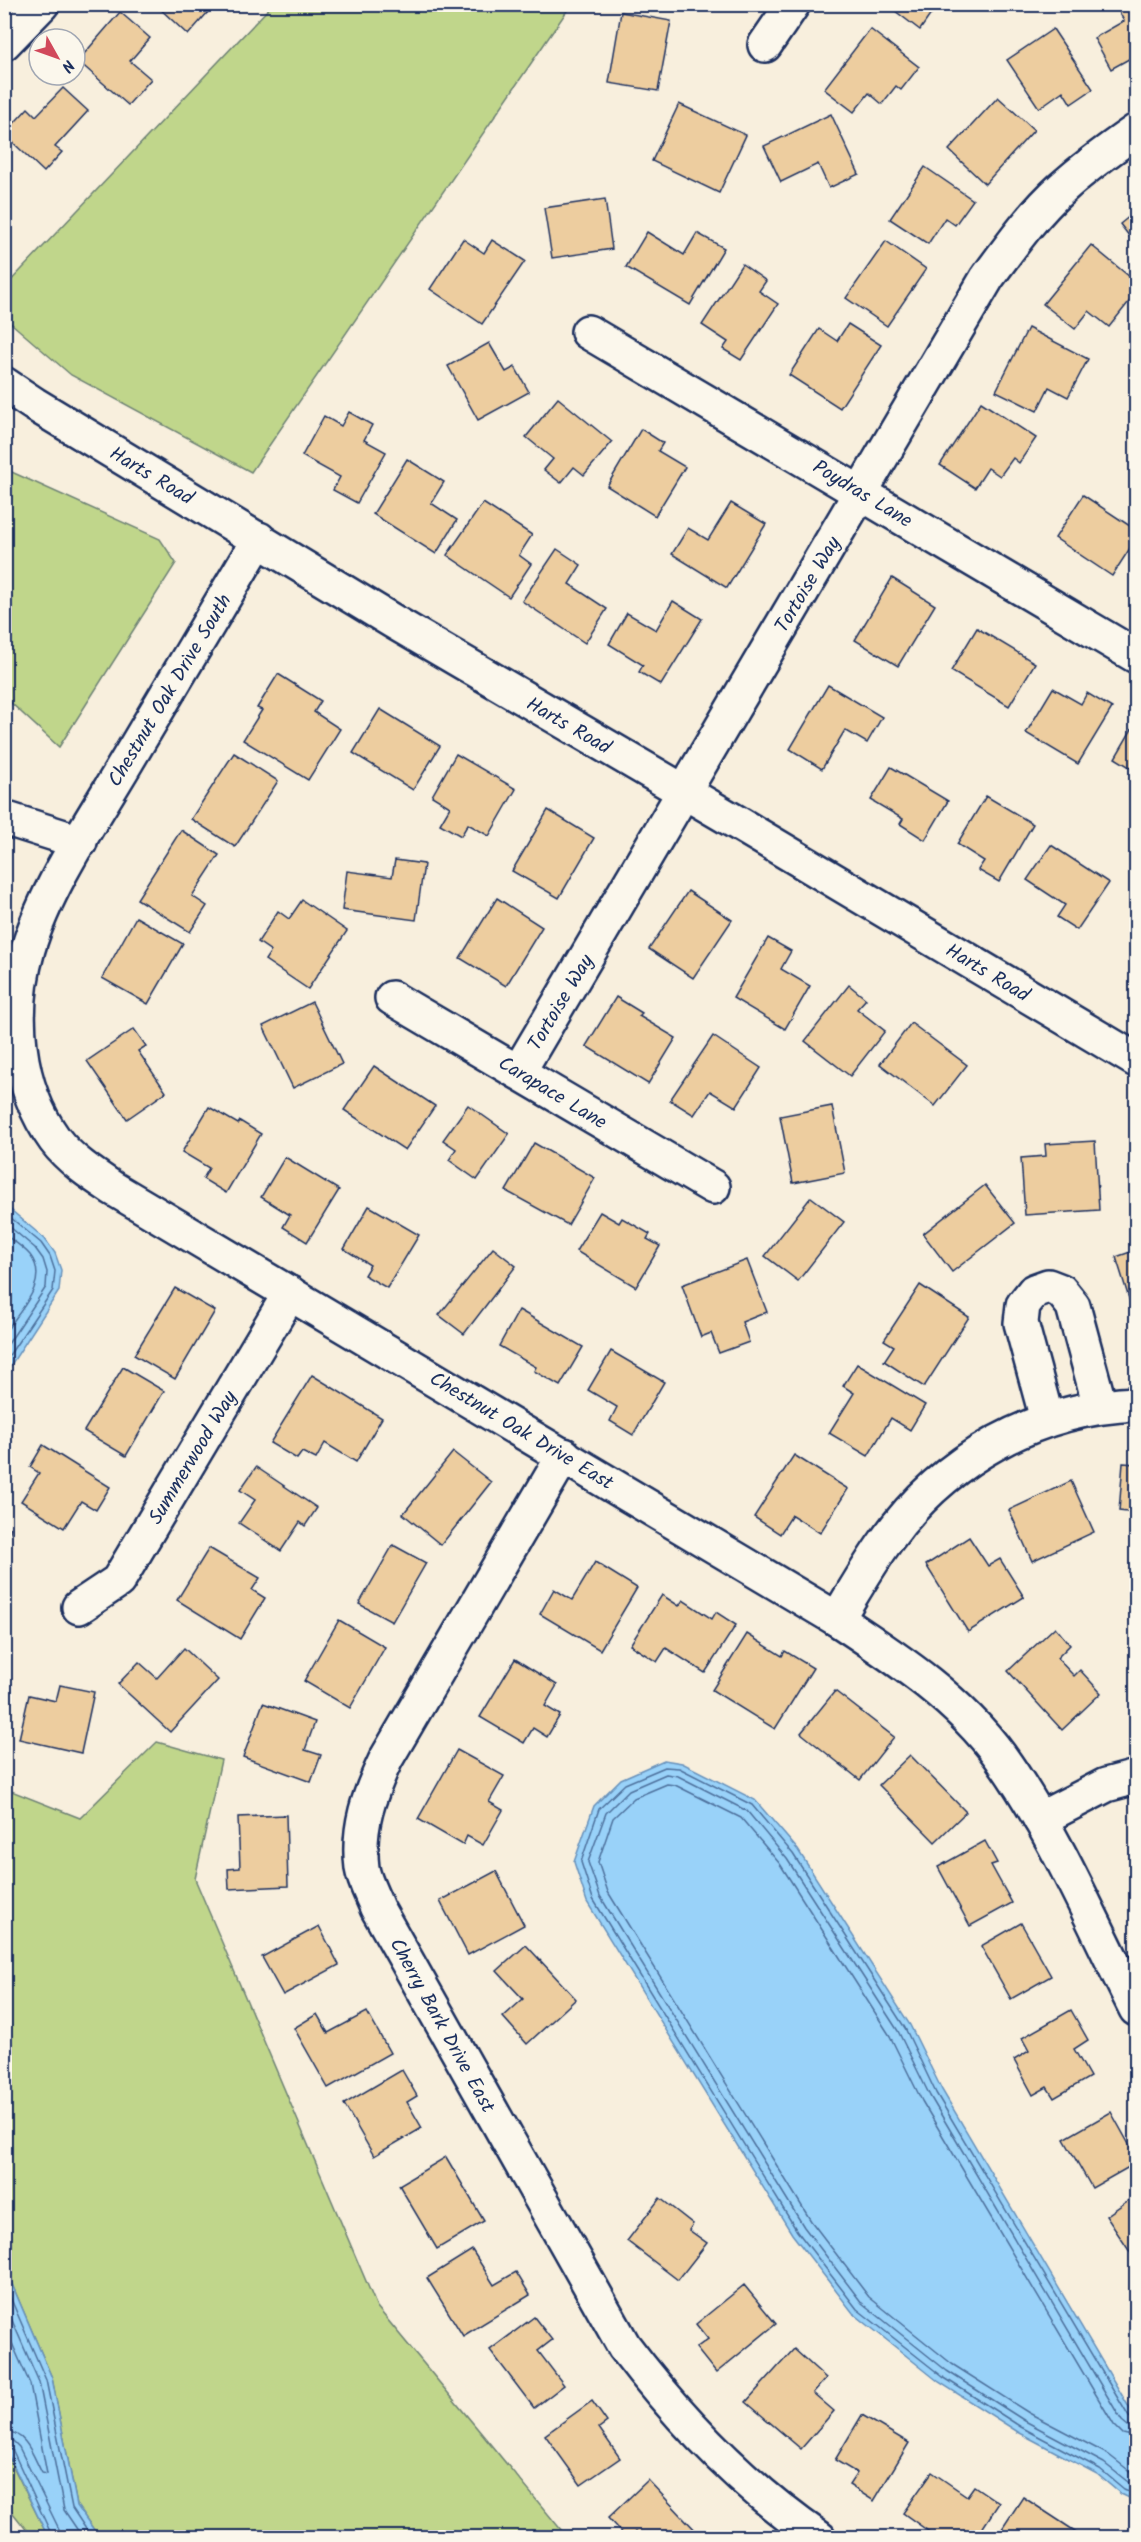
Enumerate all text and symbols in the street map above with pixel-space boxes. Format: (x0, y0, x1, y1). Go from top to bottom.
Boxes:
north arrow (27, 27, 87, 87)
text: N (55, 54, 80, 78)
street label: Harts Road (103, 439, 200, 515)
street label: Poydras Lane (806, 452, 918, 537)
street label: Tortoise Way (767, 530, 851, 640)
street label: Chestnut Oak Drive South (100, 588, 241, 794)
street label: Harts Road (519, 689, 617, 765)
street label: Harts Road (939, 936, 1036, 1012)
street label: Tortoise Way (520, 948, 604, 1058)
street label: Carapace Lane (491, 1049, 613, 1139)
street label: Chestnut Oak Drive East (423, 1364, 619, 1500)
street label: Summerwood Way (141, 1384, 247, 1531)
street label: Cherry Bark Drive East (380, 1933, 503, 2119)

